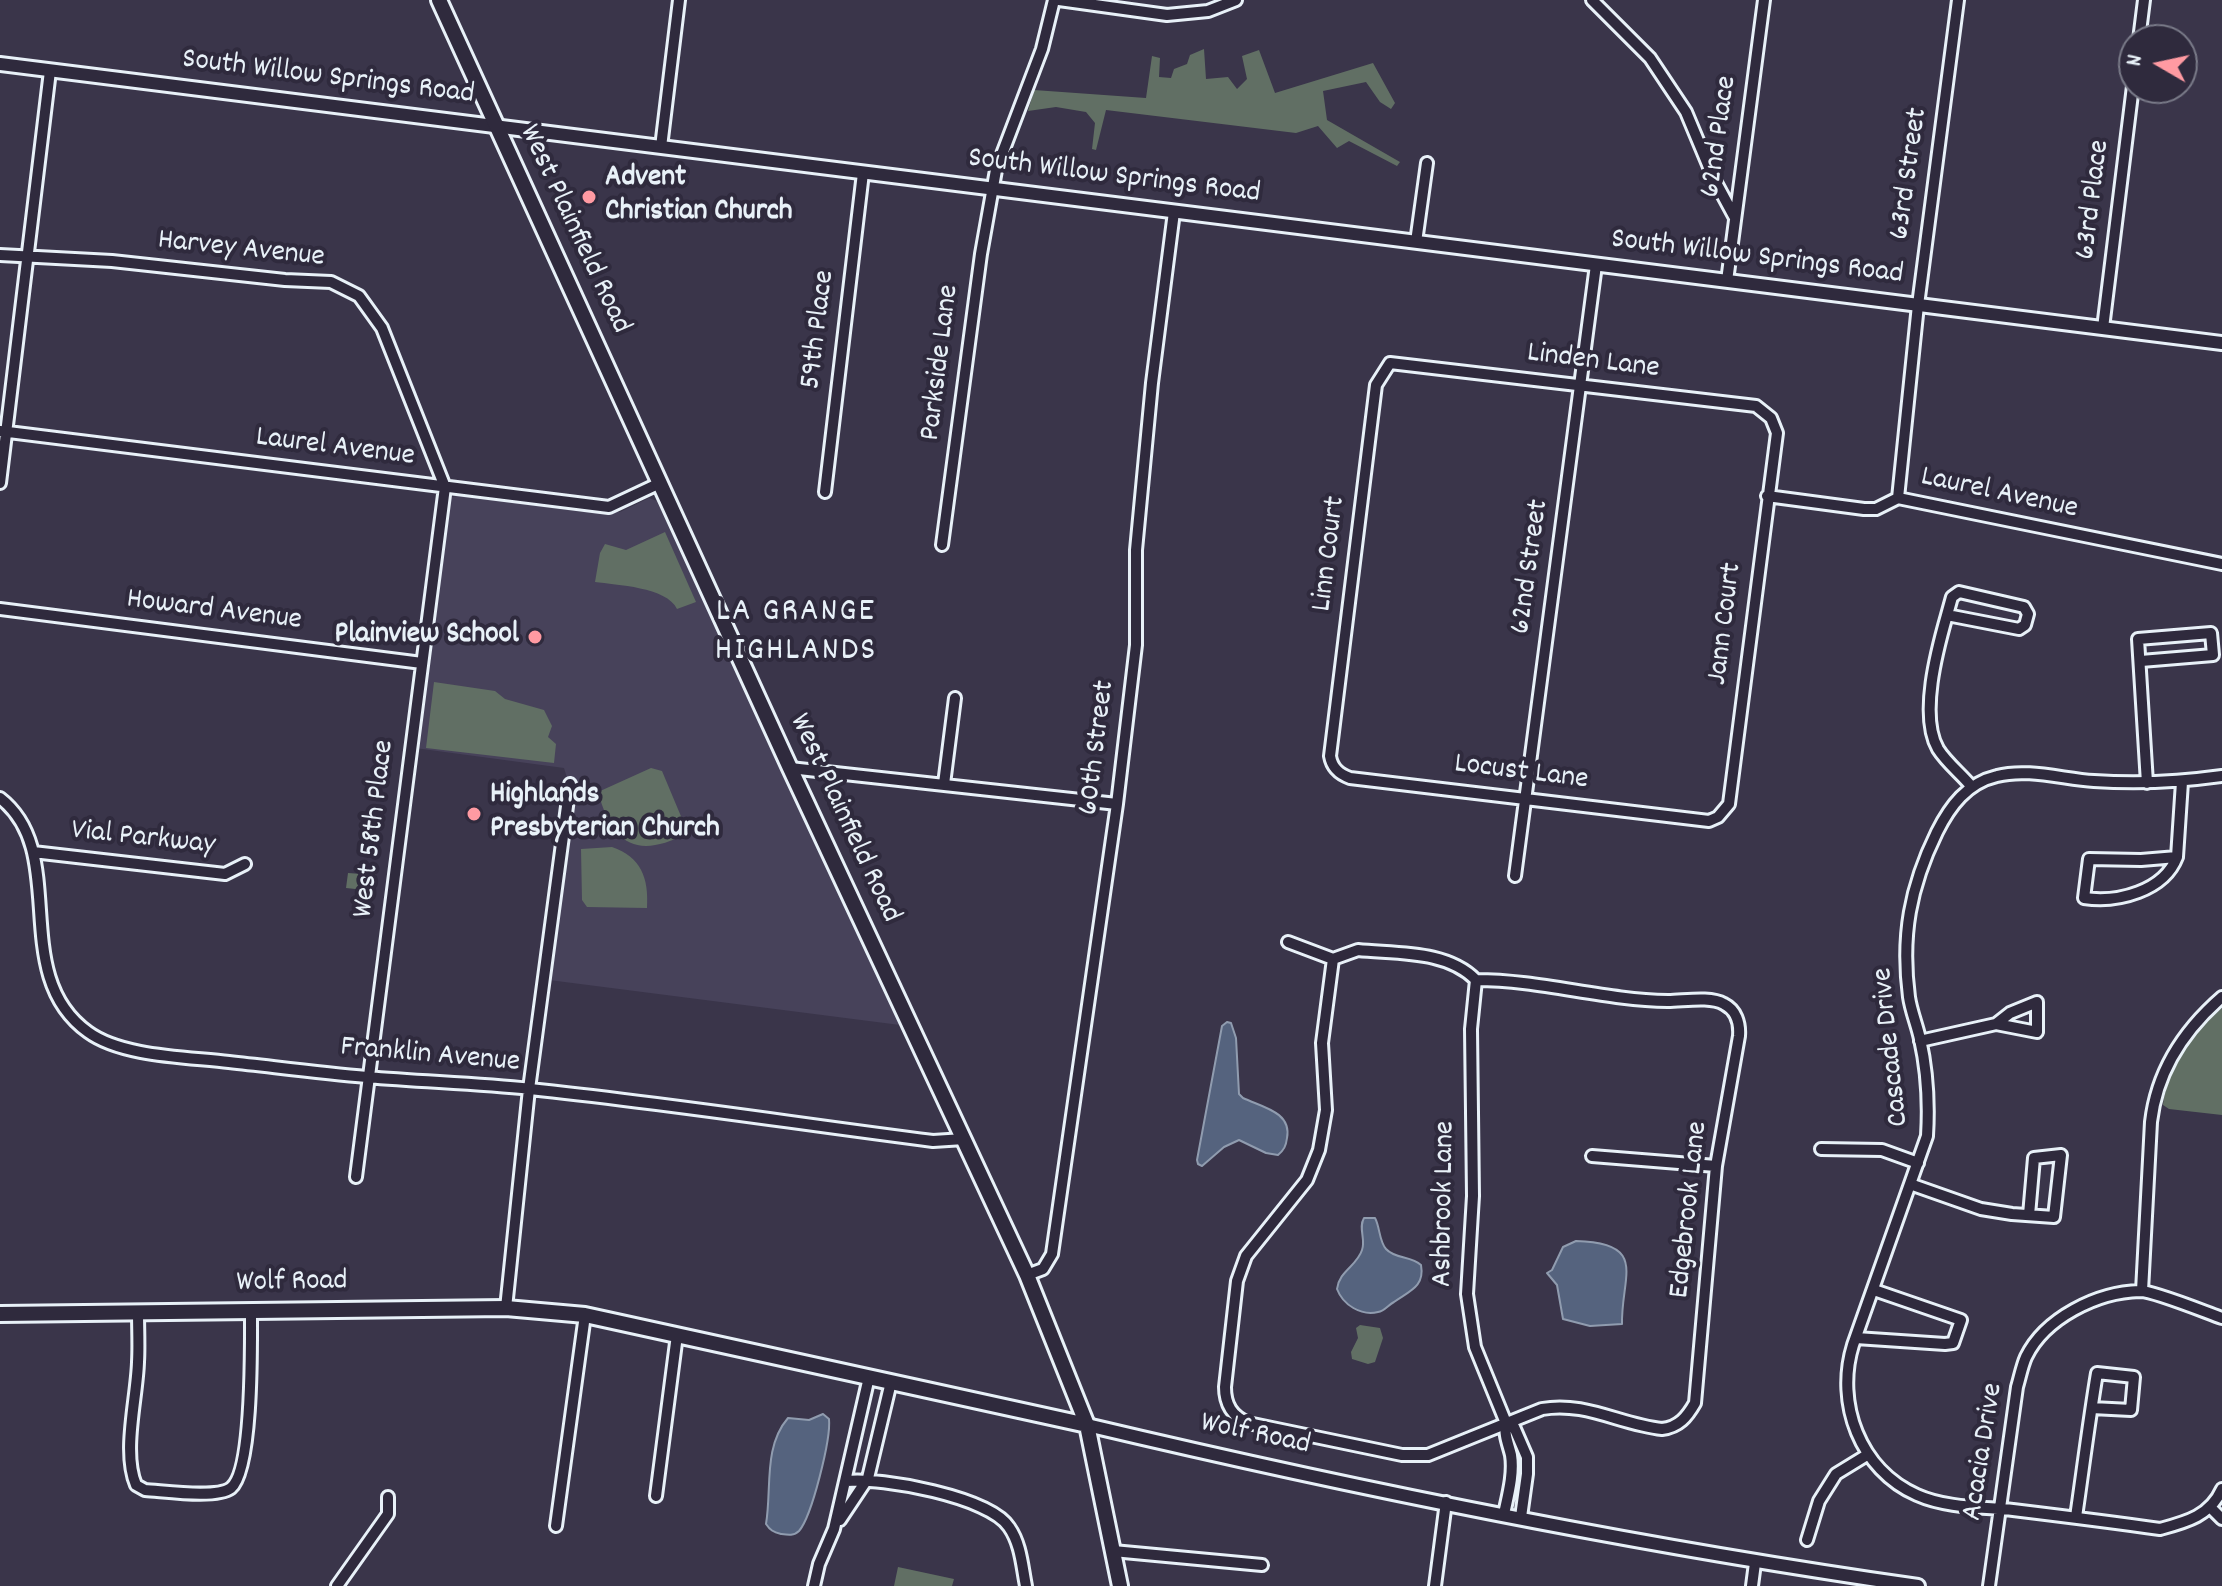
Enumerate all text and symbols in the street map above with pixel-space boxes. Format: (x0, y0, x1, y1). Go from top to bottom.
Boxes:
north arrow (2118, 24, 2198, 104)
street label: South Willow Springs Road (180, 43, 476, 115)
text: N (2120, 53, 2152, 68)
street label: 62nd Place (1695, 74, 1747, 200)
street label: 63rd Street (1884, 106, 1938, 242)
street label: West Plainfield Road (509, 120, 637, 340)
street label: 63rd Place (2070, 138, 2120, 262)
street label: South Willow Springs Road (966, 142, 1262, 214)
place label: Advent Christian Church (605, 162, 793, 232)
marker: Advent Christian Church (580, 188, 598, 206)
street label: South Willow Springs Road (1609, 223, 1905, 295)
street label: Harvey Avenue (156, 224, 326, 278)
street label: 59th Place (795, 269, 845, 391)
street label: Parkside Lane (915, 283, 969, 443)
street label: Linden Lane (1525, 337, 1661, 389)
street label: Laurel Avenue (254, 421, 416, 477)
street label: Laurel Avenue (1917, 461, 2081, 529)
street label: Linn Court (1306, 494, 1356, 614)
street label: 62nd Street (1505, 497, 1559, 637)
street label: Jann Court (1702, 561, 1752, 687)
street label: Howard Avenue (124, 583, 304, 641)
district label: LA GRANGE HIGHLANDS (715, 594, 877, 674)
place label: Plainview School (335, 619, 519, 655)
marker: Plainview School (526, 628, 544, 646)
street label: 60th Street (1073, 678, 1125, 818)
street label: West Plainfield Road (779, 709, 907, 929)
street label: West 58th Place (347, 738, 405, 920)
street label: Locust Lane (1452, 748, 1590, 800)
place label: Highlands Presbyterian Church (490, 779, 720, 850)
marker: Highlands Presbyterian Church (465, 805, 483, 823)
street label: Vial Parkway (69, 815, 217, 865)
street label: Cascade Drive (1867, 966, 1919, 1128)
street label: Franklin Avenue (339, 1031, 521, 1083)
street label: Edgebrook Lane (1664, 1120, 1718, 1300)
street label: Ashbrook Lane (1427, 1121, 1465, 1287)
street label: Wolf Road (236, 1265, 348, 1303)
street label: Acacia Drive (1956, 1381, 2014, 1523)
street label: Wolf Road (1197, 1407, 1313, 1465)

